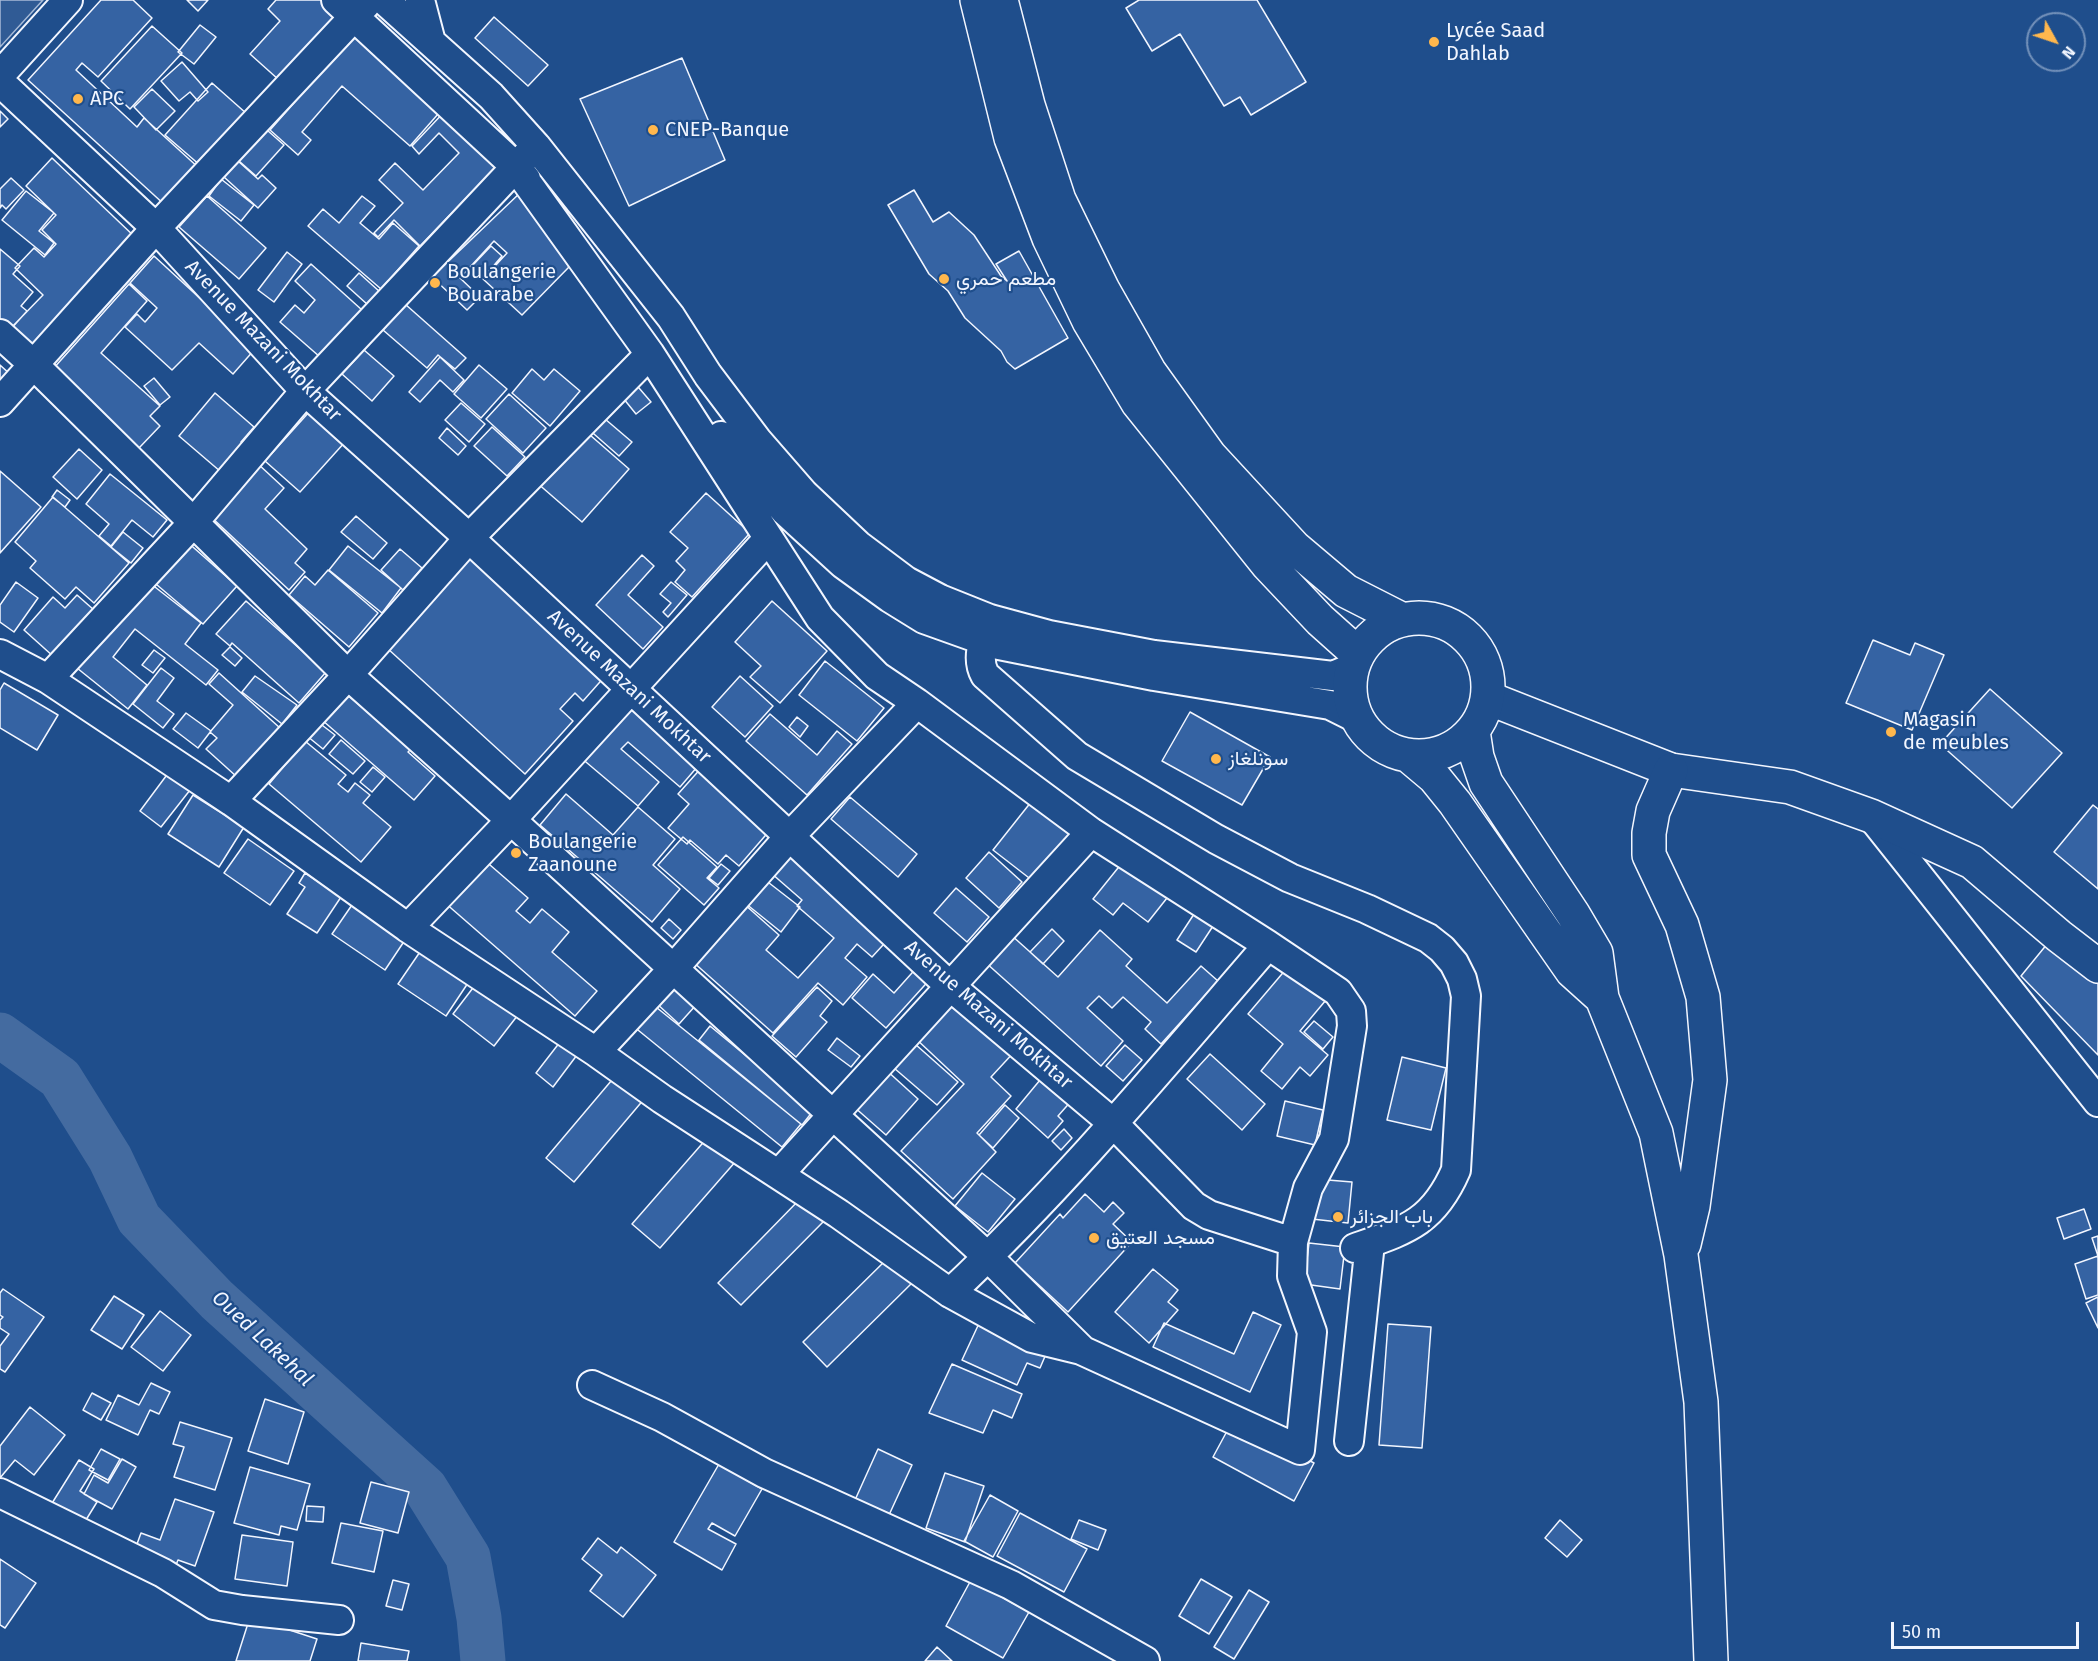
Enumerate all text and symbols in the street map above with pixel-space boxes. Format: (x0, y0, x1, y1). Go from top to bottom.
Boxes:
north arrow (2026, 12, 2086, 72)
place label: Lycée Saad Dahlab (1446, 19, 1545, 66)
marker: Lycée Saad Dahlab (1427, 35, 1441, 49)
text: N (2058, 42, 2079, 63)
place label: APC (90, 87, 124, 111)
marker: APC (71, 92, 85, 106)
place label: CNEP-Banque (665, 118, 789, 142)
marker: CNEP-Banque (646, 123, 660, 137)
street label: Avenue Mazani Mokhtar (180, 255, 346, 427)
place label: Boulangerie Bouarabe (447, 260, 556, 307)
place label: مطعم حمري (956, 267, 1056, 291)
marker: مطعم حمري (937, 272, 951, 286)
marker: Boulangerie Bouarabe (428, 276, 442, 290)
street label: Avenue Mazani Mokhtar (542, 605, 716, 769)
place label: Magasin de meubles (1903, 708, 2009, 755)
marker: Magasin de meubles (1884, 725, 1898, 739)
place label: سونلغاز (1228, 747, 1288, 771)
marker: سونلغاز (1209, 752, 1223, 766)
place label: Boulangerie Zaanoune (528, 830, 637, 877)
marker: Boulangerie Zaanoune (509, 846, 523, 860)
street label: Avenue Mazani Mokhtar (899, 935, 1077, 1095)
place label: باب الجزائر (1350, 1205, 1433, 1229)
marker: باب الجزائر (1331, 1210, 1345, 1224)
place label: مسجد العتيق (1106, 1226, 1215, 1250)
marker: مسجد العتيق (1087, 1231, 1101, 1245)
water label: Oued Lakehal (206, 1286, 318, 1392)
scale bar (1894, 1610, 2082, 1648)
text: 50 m (1902, 1621, 1941, 1643)

